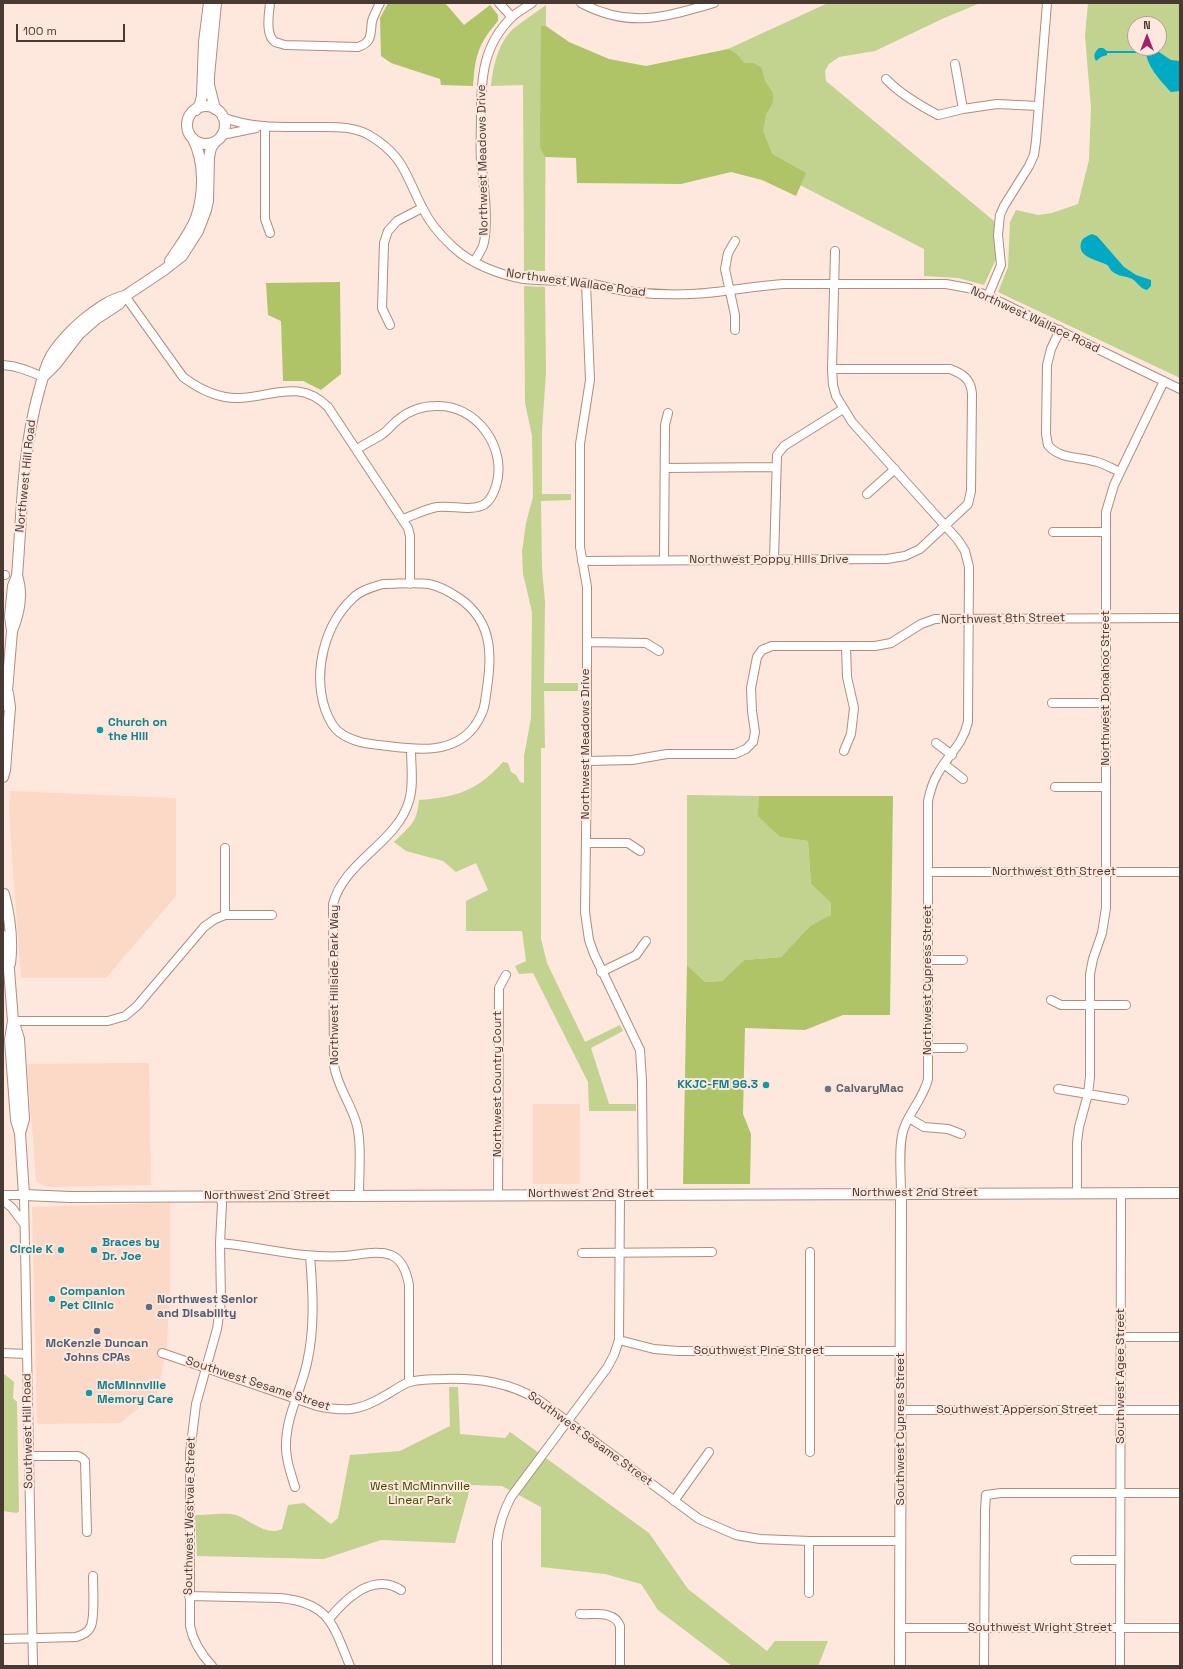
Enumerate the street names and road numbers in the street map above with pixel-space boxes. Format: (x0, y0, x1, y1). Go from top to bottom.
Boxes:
street label: Northwest Meadows Drive (474, 84, 492, 236)
street label: Northwest Wallace Road (505, 266, 647, 300)
street label: Northwest Wallace Road (968, 284, 1102, 356)
street label: Northwest Hill Road (13, 419, 39, 533)
street label: Northwest Poppy Hills Drive (689, 553, 849, 567)
street label: Northwest Donahoo Street (1099, 610, 1113, 766)
street label: Northwest 8th Street (941, 611, 1065, 627)
street label: Northwest Meadows Drive (579, 668, 593, 820)
street label: Northwest 6th Street (992, 865, 1116, 879)
street label: Northwest Hillside Park Way (328, 905, 342, 1065)
street label: Northwest Cypress Street (921, 905, 935, 1055)
street label: Northwest Country Court (491, 1011, 505, 1157)
street label: Northwest 2nd Street (852, 1186, 978, 1200)
street label: Northwest 2nd Street (528, 1187, 654, 1201)
street label: Northwest 2nd Street (204, 1189, 330, 1203)
street label: Southwest Agee Street (1114, 1308, 1128, 1444)
street label: Southwest Pine Street (694, 1344, 824, 1358)
street label: Southwest Cypress Street (894, 1353, 908, 1505)
street label: Southwest Sesame Street (184, 1354, 332, 1414)
street label: Southwest Hill Road (20, 1373, 36, 1489)
street label: Southwest Sesame Street (525, 1389, 655, 1489)
street label: Southwest Apperson Street (936, 1403, 1098, 1417)
street label: Southwest Westvale Street (181, 1437, 199, 1595)
street label: Southwest Wright Street (968, 1621, 1112, 1635)

